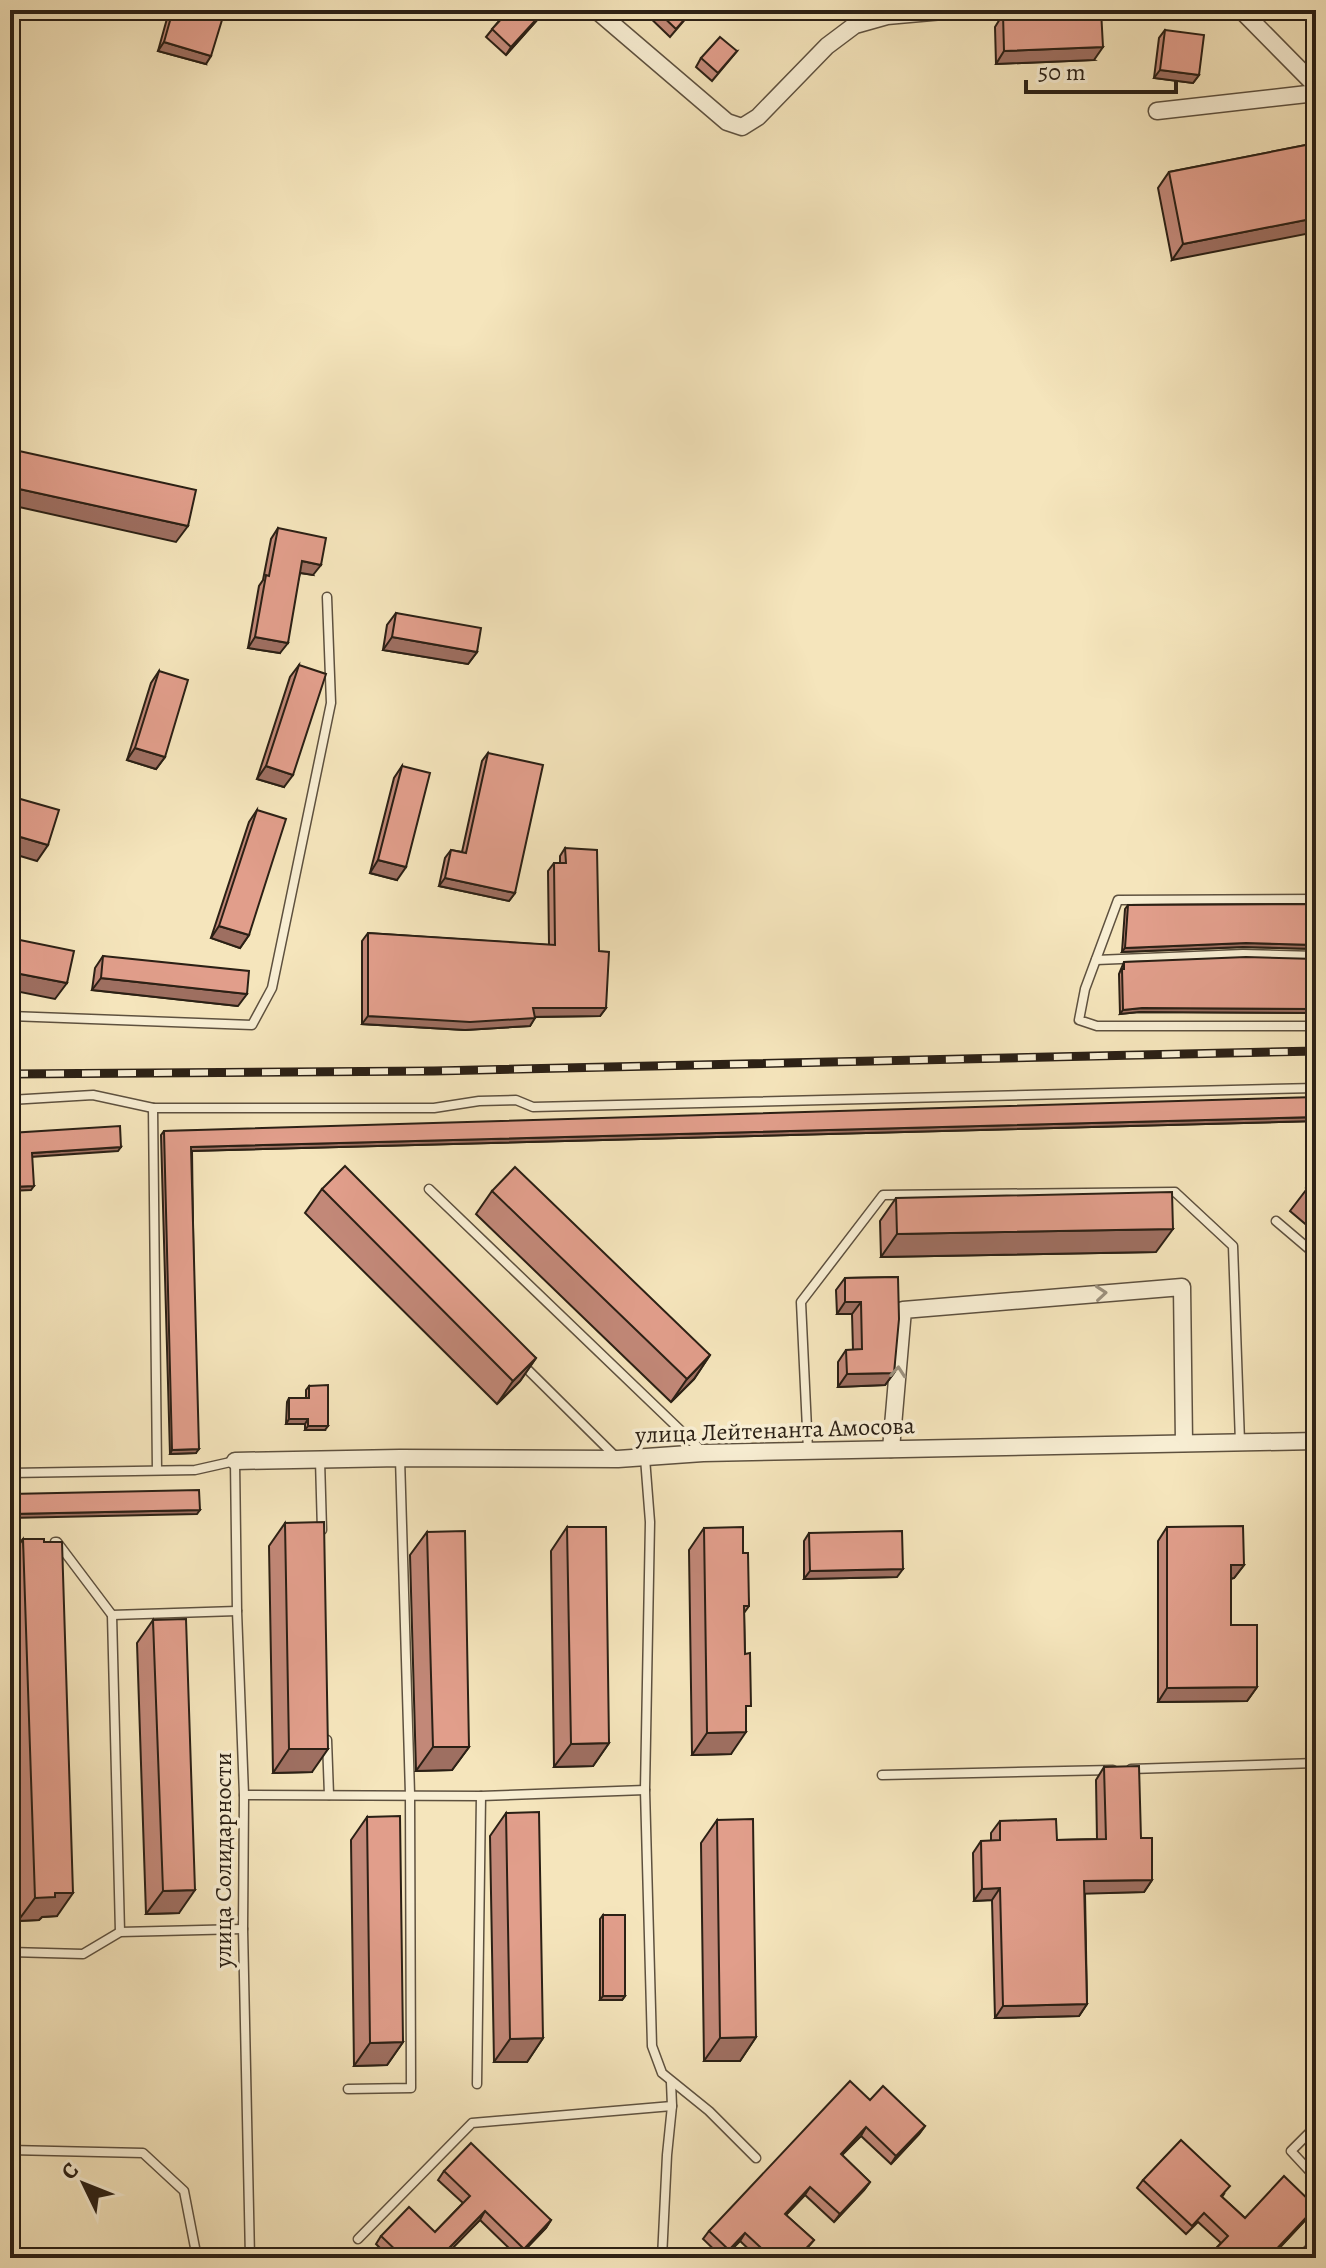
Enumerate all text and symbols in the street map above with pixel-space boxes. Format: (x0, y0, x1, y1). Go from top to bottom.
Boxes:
scale bar (1026, 44, 1176, 94)
text: 50 m (1038, 56, 1086, 88)
one-way arrow (1095, 1285, 1108, 1302)
one-way arrow (889, 1365, 906, 1378)
street label: улица Лейтенанта Амосова (634, 1409, 915, 1451)
street label: улица Солидарности (207, 1752, 239, 1969)
north arrow (44, 2144, 124, 2224)
text: С (55, 2156, 86, 2186)

